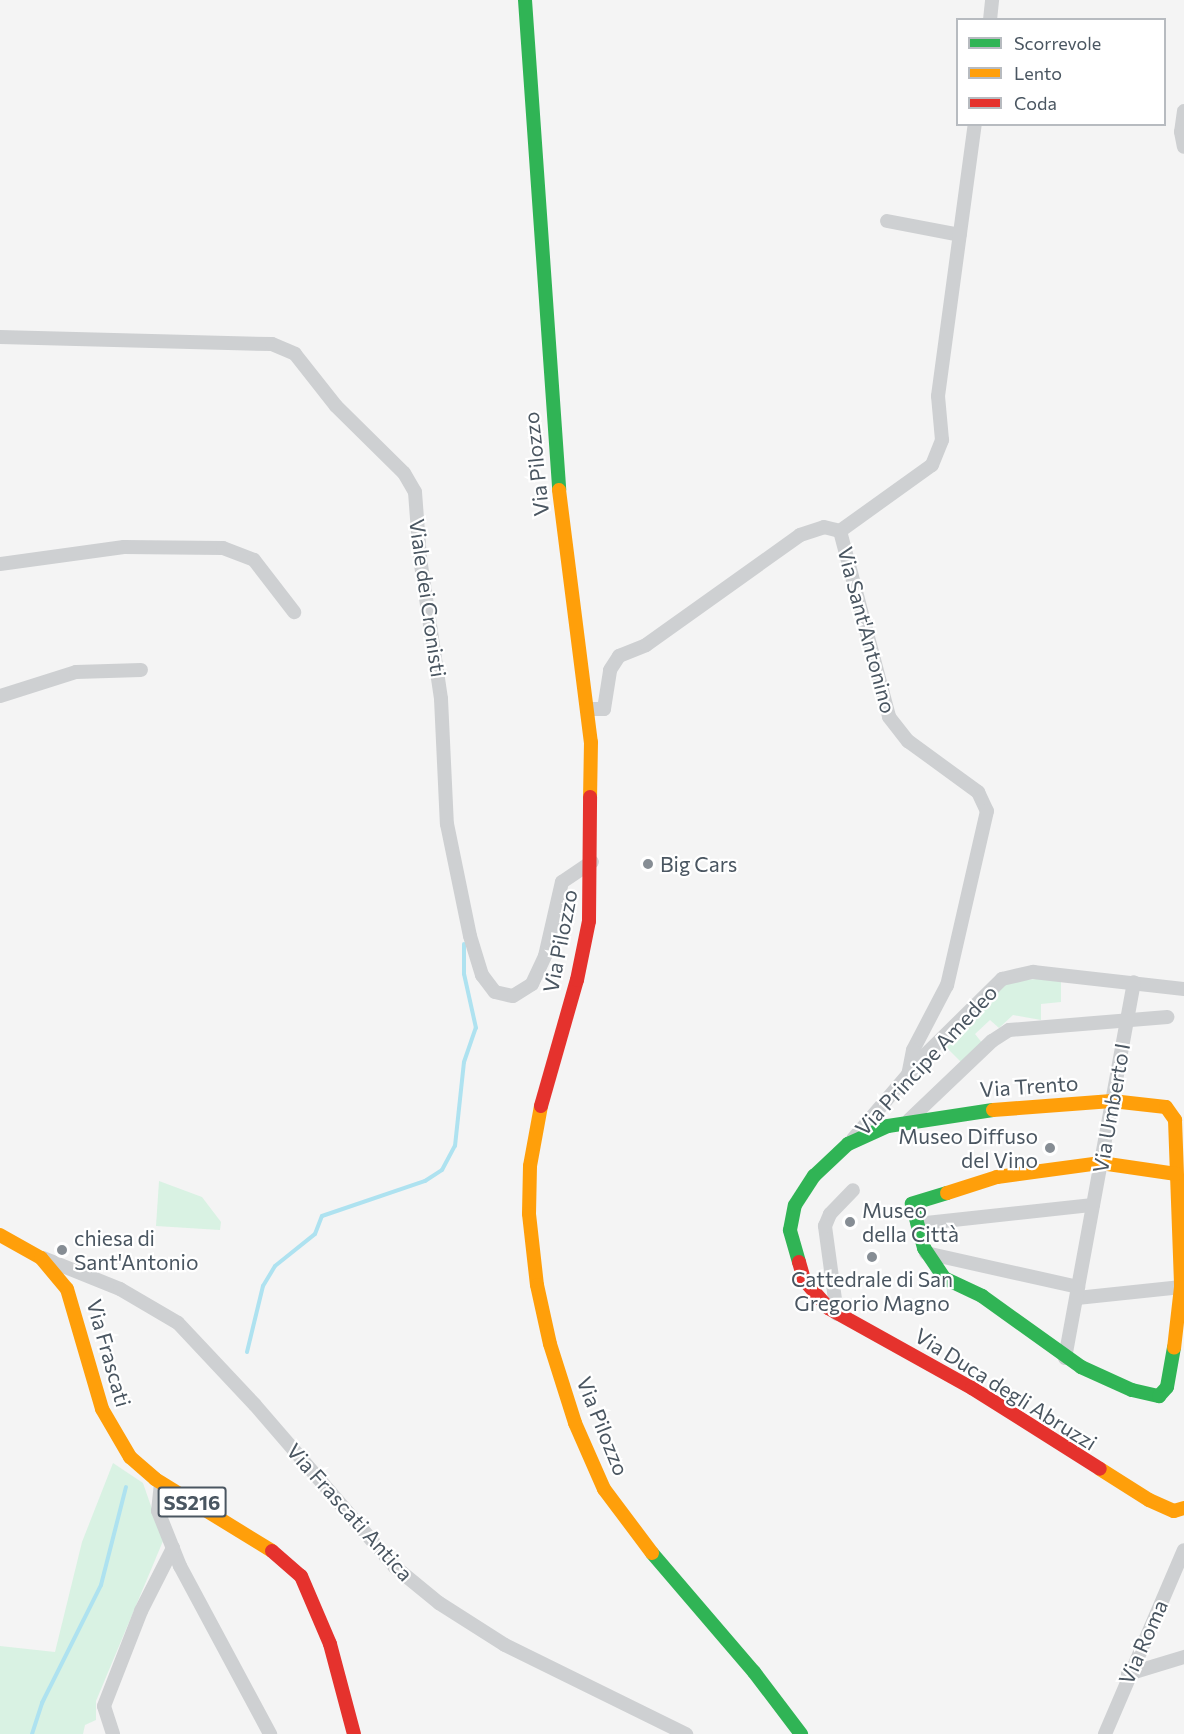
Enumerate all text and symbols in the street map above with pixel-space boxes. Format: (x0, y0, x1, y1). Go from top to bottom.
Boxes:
legend (956, 18, 1166, 126)
text: Scorrevole (1014, 32, 1101, 54)
text: Lento (1014, 62, 1062, 84)
text: Coda (1014, 92, 1057, 114)
street label: Via Pilozzo (518, 411, 554, 517)
street label: Viale dei Cronisti (404, 517, 452, 679)
street label: Via Sant'Antonino (833, 544, 901, 716)
place label: Big Cars (660, 851, 737, 877)
marker: Big Cars (641, 857, 655, 871)
street label: Via Pilozzo (538, 887, 582, 995)
street label: Via Principe Amedeo (850, 979, 1002, 1141)
street label: Via Umberto I (1087, 1041, 1135, 1175)
street label: Via Trento (979, 1070, 1079, 1102)
place label: Museo Diffuso del Vino (898, 1123, 1038, 1173)
marker: Museo Diffuso del Vino (1043, 1141, 1057, 1155)
place label: Museo della Città (862, 1197, 959, 1247)
marker: Museo della Città (843, 1215, 857, 1229)
place label: chiesa di Sant'Antonio (74, 1225, 199, 1275)
marker: chiesa di Sant'Antonio (55, 1243, 69, 1257)
marker: Cattedrale di San Gregorio Magno (865, 1250, 879, 1264)
place label: Cattedrale di San Gregorio Magno (791, 1266, 953, 1316)
street label: Via Frascati (82, 1296, 136, 1410)
street label: Via Duca degli Abruzzi (910, 1323, 1102, 1455)
street label: Via Pilozzo (572, 1373, 634, 1479)
street label: Via Frascati Antica (282, 1438, 418, 1586)
road number: SS216 (158, 1485, 226, 1519)
street label: Via Roma (1113, 1596, 1173, 1688)

